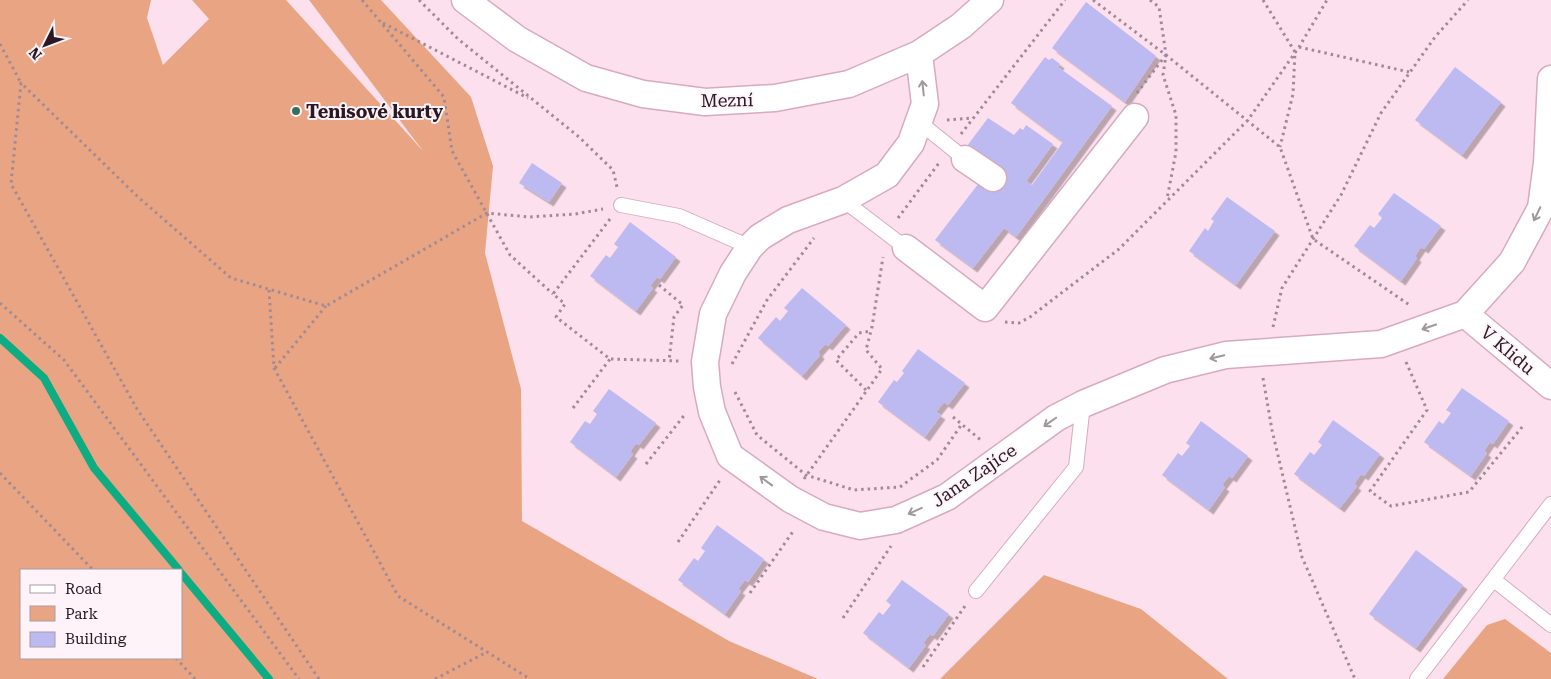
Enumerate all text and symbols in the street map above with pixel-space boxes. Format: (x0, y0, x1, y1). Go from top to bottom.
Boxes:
north arrow (20, 20, 70, 70)
text: N (26, 44, 45, 63)
one-way arrow (918, 81, 928, 97)
street label: Mezní (701, 89, 754, 111)
place label: Tenisové kurty (306, 101, 443, 122)
marker: Tenisové kurty (290, 105, 302, 117)
one-way arrow (1532, 206, 1541, 221)
street label: V Klidu (1477, 321, 1539, 379)
one-way arrow (1422, 323, 1438, 332)
one-way arrow (1210, 353, 1226, 362)
one-way arrow (1043, 417, 1057, 427)
street label: Jana Zajíce (928, 439, 1020, 511)
one-way arrow (760, 476, 773, 487)
one-way arrow (908, 507, 923, 517)
legend (20, 569, 182, 659)
text: Road (65, 580, 102, 598)
text: Park (65, 605, 99, 623)
text: Building (65, 630, 127, 648)

